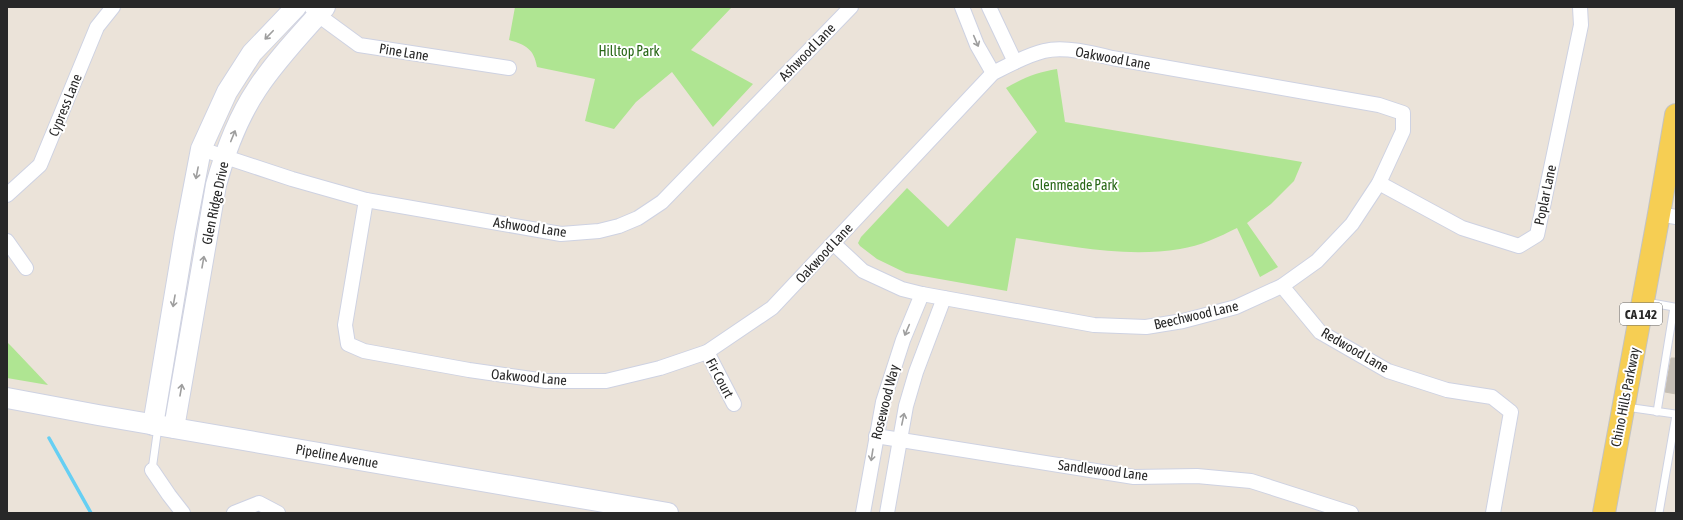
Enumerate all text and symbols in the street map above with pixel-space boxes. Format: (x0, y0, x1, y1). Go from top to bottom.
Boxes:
street label: Ashwood Lane (776, 20, 838, 84)
one-way arrow (264, 30, 274, 40)
one-way arrow (972, 35, 980, 47)
street label: Pine Lane (378, 40, 430, 64)
park label: Hilltop Park (598, 43, 660, 59)
street label: Oakwood Lane (1074, 44, 1152, 72)
street label: Cypress Lane (45, 71, 85, 139)
one-way arrow (229, 130, 237, 142)
street label: Glen Ridge Drive (198, 160, 232, 246)
street label: Poplar Lane (1531, 163, 1559, 227)
one-way arrow (192, 166, 200, 179)
park label: Glenmeade Park (1032, 177, 1118, 193)
street label: Ashwood Lane (492, 214, 568, 240)
street label: Oakwood Lane (792, 220, 856, 286)
one-way arrow (199, 256, 207, 269)
one-way arrow (169, 294, 177, 307)
street label: Beechwood Lane (1152, 298, 1240, 332)
road number: CA 142 (1620, 303, 1662, 325)
one-way arrow (902, 324, 910, 336)
street label: Redwood Lane (1319, 324, 1391, 376)
street label: Chino Hills Parkway (1608, 346, 1643, 448)
street label: Fir Court (703, 355, 737, 401)
street label: Rosewood Way (868, 363, 902, 441)
street label: Oakwood Lane (491, 366, 567, 388)
one-way arrow (177, 384, 185, 397)
one-way arrow (899, 413, 907, 426)
street label: Pipeline Avenue (294, 441, 380, 471)
one-way arrow (868, 449, 876, 462)
street label: Sandlewood Lane (1057, 457, 1149, 483)

